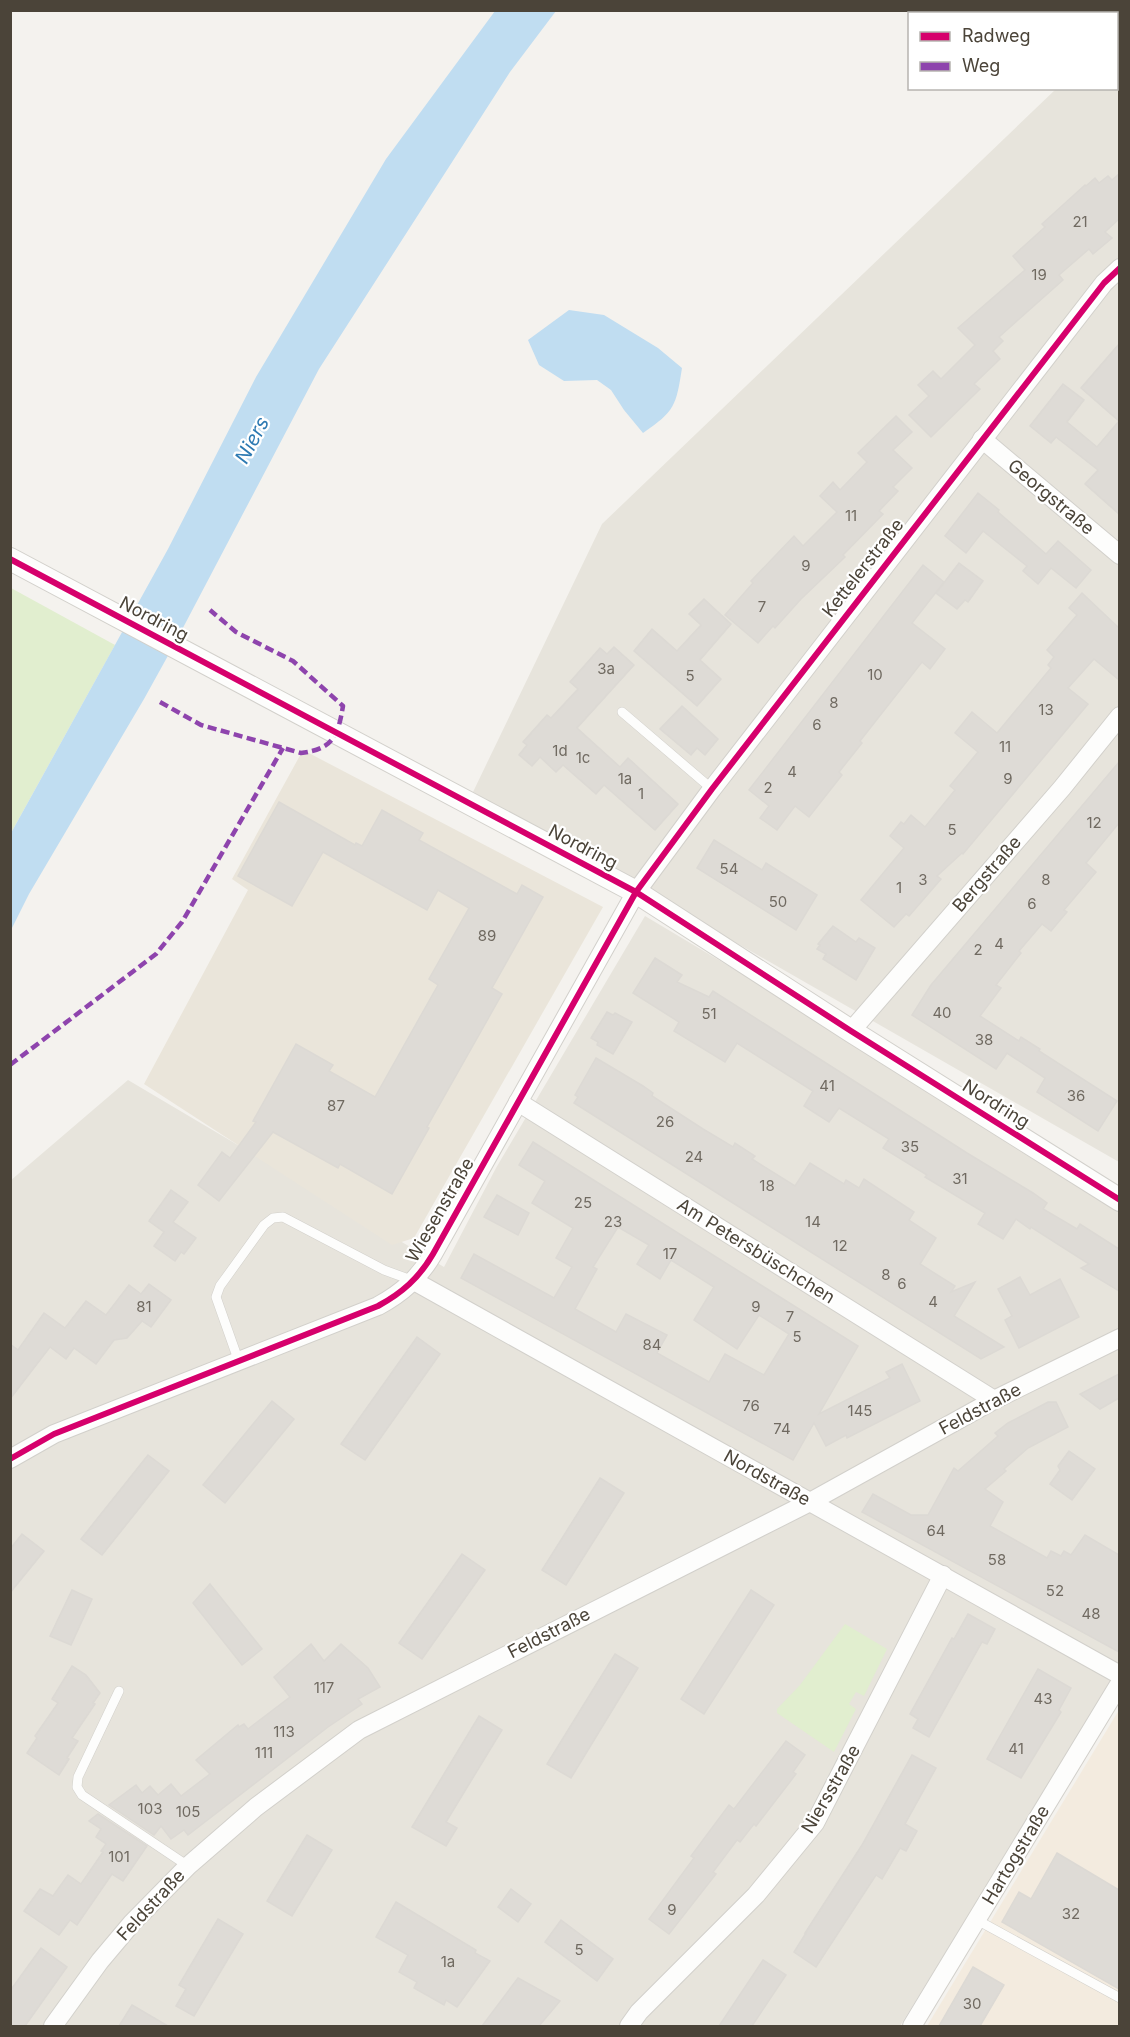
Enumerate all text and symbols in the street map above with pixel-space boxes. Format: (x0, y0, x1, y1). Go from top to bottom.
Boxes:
legend (908, 12, 1118, 90)
text: Radweg (962, 25, 1031, 46)
text: Weg (962, 55, 1000, 76)
house number: 21 (1072, 212, 1088, 231)
house number: 19 (1031, 265, 1047, 284)
water label: Niers (230, 412, 274, 468)
street label: Georgstraße (1004, 454, 1099, 539)
house number: 11 (845, 506, 857, 525)
street label: Kettelerstraße (818, 514, 908, 621)
house number: 9 (801, 556, 811, 575)
street label: Nordring (116, 592, 192, 645)
house number: 7 (758, 597, 766, 616)
house number: 3a (597, 659, 615, 678)
house number: 10 (867, 665, 883, 684)
house number: 5 (685, 666, 695, 685)
house number: 8 (829, 693, 839, 712)
house number: 13 (1038, 700, 1054, 719)
house number: 6 (812, 715, 822, 734)
house number: 11 (999, 737, 1011, 756)
house number: 1d (552, 741, 568, 760)
house number: 1c (576, 748, 590, 767)
house number: 4 (787, 762, 797, 781)
house number: 1a (618, 769, 632, 788)
house number: 9 (1003, 769, 1013, 788)
house number: 2 (763, 778, 773, 797)
house number: 1 (638, 784, 644, 803)
house number: 12 (1086, 813, 1102, 832)
street label: Nordring (545, 820, 621, 873)
house number: 5 (947, 820, 957, 839)
street label: Bergstraße (948, 831, 1025, 916)
house number: 54 (720, 859, 738, 878)
house number: 3 (918, 870, 928, 889)
house number: 8 (1041, 870, 1051, 889)
house number: 1 (896, 878, 902, 897)
house number: 50 (769, 892, 787, 911)
house number: 6 (1027, 894, 1037, 913)
house number: 89 (478, 926, 496, 945)
house number: 4 (994, 934, 1004, 953)
house number: 2 (973, 940, 983, 959)
house number: 40 (932, 1003, 952, 1022)
house number: 51 (701, 1004, 717, 1023)
house number: 38 (975, 1030, 993, 1049)
street label: Nordring (959, 1075, 1034, 1132)
house number: 41 (819, 1076, 835, 1095)
house number: 36 (1067, 1086, 1085, 1105)
house number: 87 (327, 1096, 345, 1115)
house number: 26 (656, 1112, 674, 1131)
house number: 35 (901, 1137, 919, 1156)
house number: 24 (685, 1147, 703, 1166)
street label: Wiesenstraße (401, 1154, 478, 1266)
house number: 31 (952, 1169, 968, 1188)
house number: 18 (759, 1176, 775, 1195)
house number: 25 (574, 1193, 592, 1212)
street label: Am Petersbüschchen (674, 1194, 839, 1308)
house number: 23 (604, 1212, 622, 1231)
house number: 14 (805, 1212, 821, 1231)
house number: 12 (832, 1236, 848, 1255)
house number: 17 (663, 1244, 677, 1263)
house number: 8 (881, 1265, 891, 1284)
house number: 6 (897, 1274, 907, 1293)
house number: 4 (928, 1292, 938, 1311)
house number: 81 (136, 1297, 152, 1316)
house number: 9 (751, 1297, 761, 1316)
house number: 7 (786, 1307, 794, 1326)
house number: 5 (792, 1327, 802, 1346)
house number: 84 (643, 1335, 661, 1354)
street label: Feldstraße (935, 1378, 1024, 1439)
house number: 76 (742, 1396, 760, 1415)
house number: 145 (848, 1401, 872, 1420)
house number: 74 (773, 1419, 791, 1438)
street label: Nordstraße (720, 1445, 814, 1510)
house number: 64 (927, 1521, 946, 1540)
house number: 58 (988, 1550, 1006, 1569)
house number: 52 (1046, 1581, 1064, 1600)
street label: Feldstraße (504, 1603, 593, 1662)
house number: 48 (1082, 1604, 1100, 1623)
house number: 117 (314, 1678, 334, 1697)
house number: 43 (1034, 1689, 1052, 1708)
house number: 113 (273, 1722, 295, 1741)
house number: 41 (1008, 1739, 1024, 1758)
street label: Niersstraße (797, 1741, 864, 1837)
house number: 111 (255, 1743, 273, 1762)
house number: 103 (138, 1799, 162, 1818)
street label: Hartogstraße (978, 1801, 1053, 1908)
house number: 105 (176, 1802, 200, 1821)
house number: 101 (108, 1847, 130, 1866)
street label: Feldstraße (112, 1865, 189, 1945)
house number: 9 (667, 1900, 677, 1919)
house number: 32 (1062, 1904, 1080, 1923)
house number: 5 (574, 1940, 584, 1959)
house number: 1a (441, 1952, 455, 1971)
house number: 30 (963, 1994, 981, 2013)

